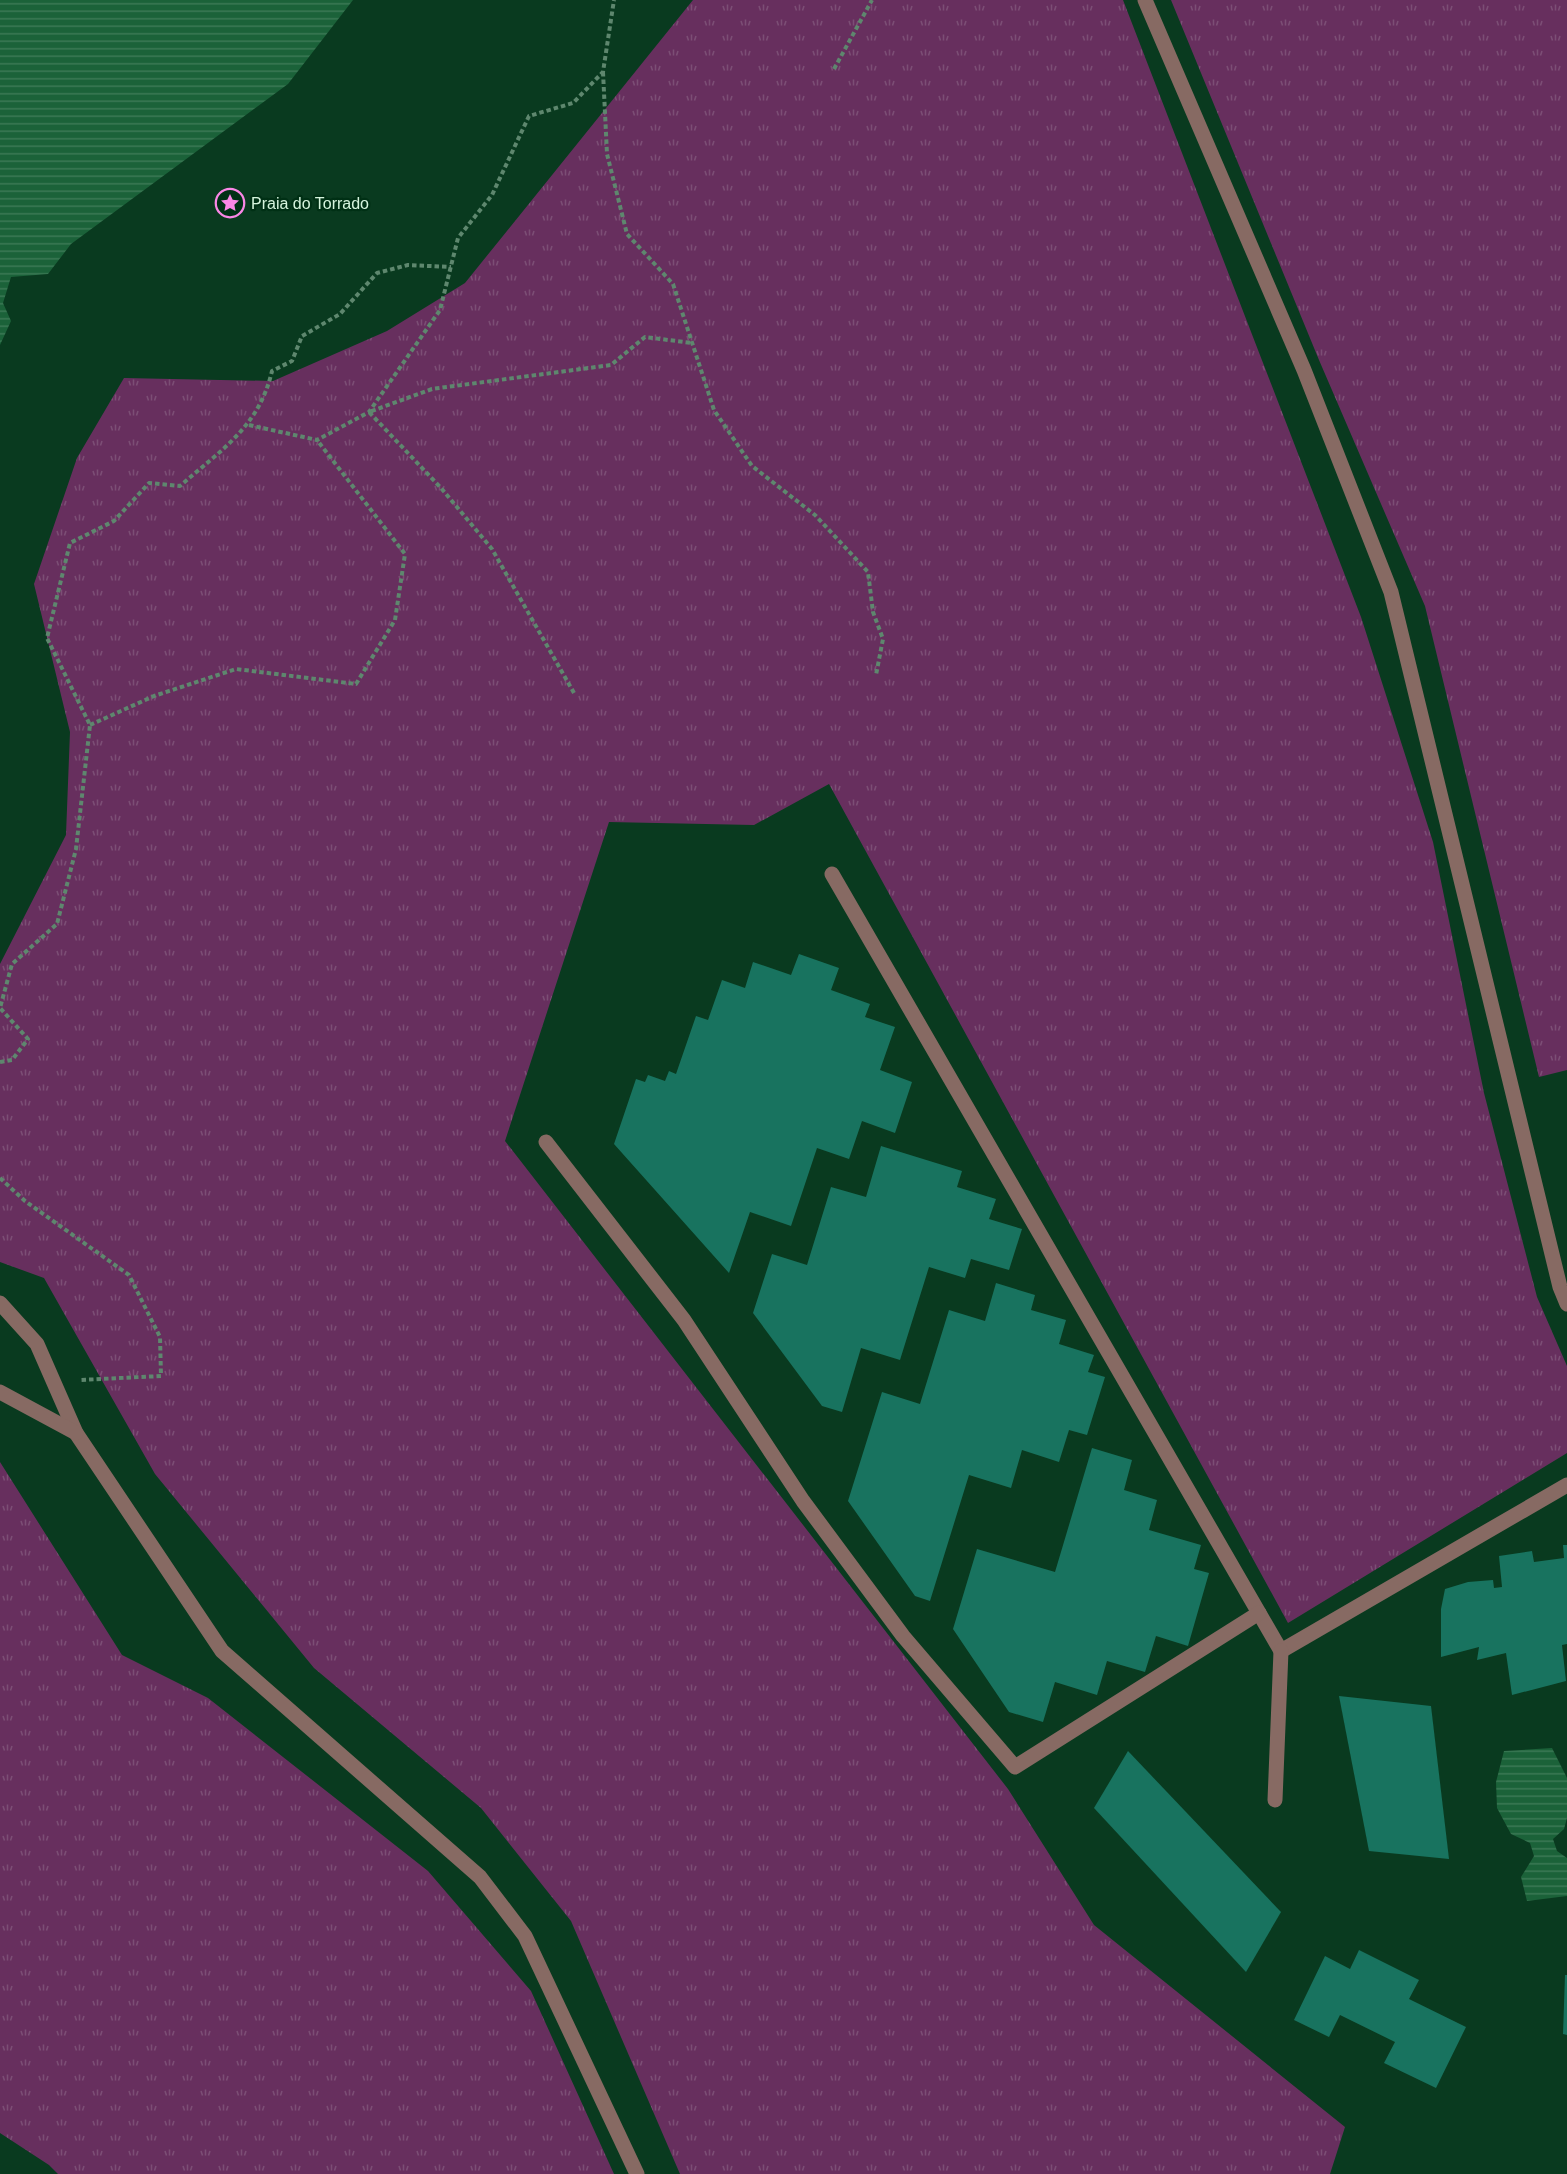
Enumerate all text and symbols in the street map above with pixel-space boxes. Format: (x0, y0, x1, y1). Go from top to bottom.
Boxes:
place icon: Praia do Torrado (214, 187, 246, 219)
place label: Praia do Torrado (251, 195, 369, 212)

